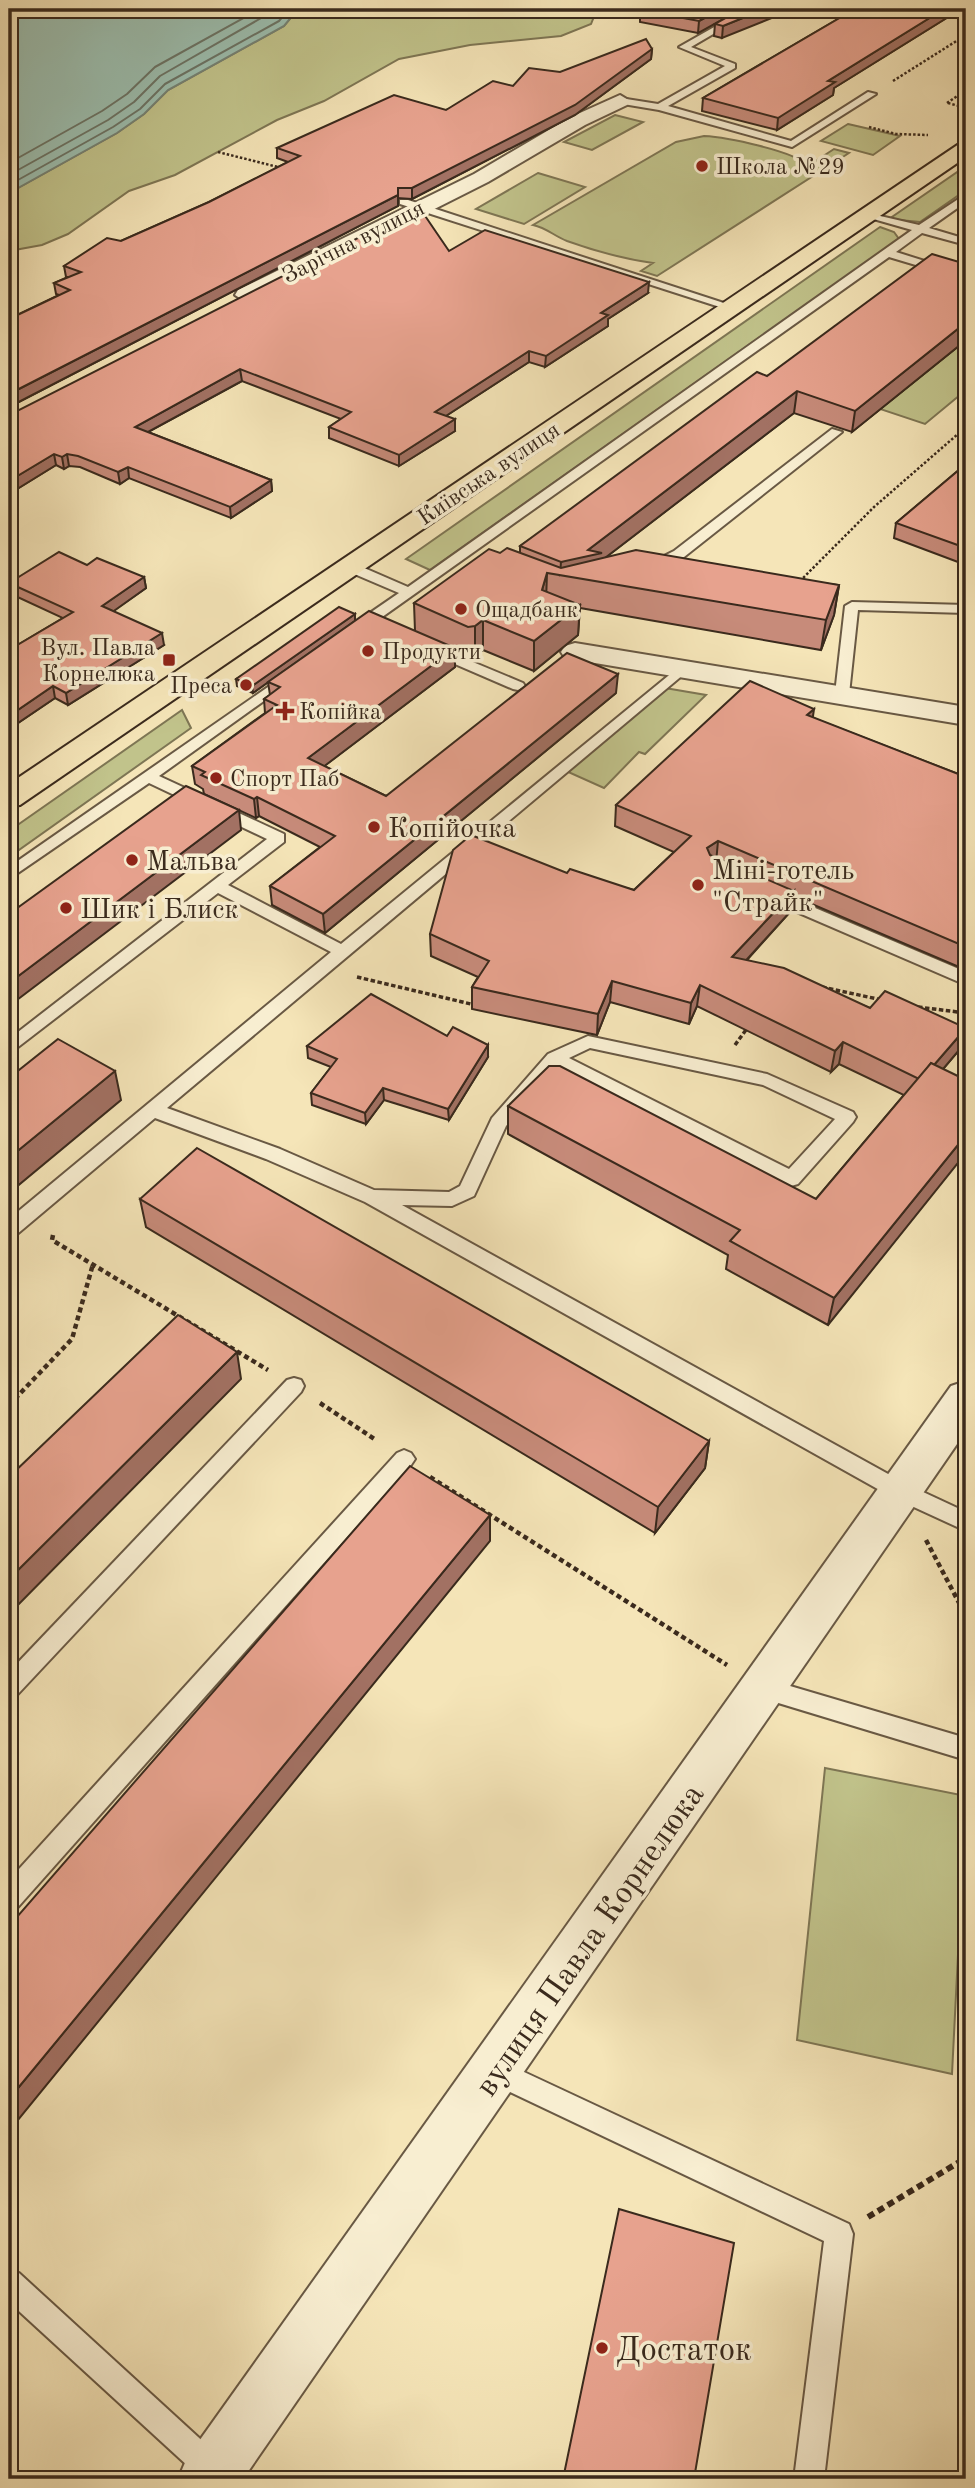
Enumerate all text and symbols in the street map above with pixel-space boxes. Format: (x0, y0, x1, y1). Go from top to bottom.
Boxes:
place label: Школа №29 (716, 156, 845, 179)
marker: Школа №29 (694, 158, 710, 174)
street label: Зарічна вулиця (279, 197, 428, 288)
street label: Київська вулиця (414, 418, 564, 530)
place label: Ощадбанк (475, 599, 578, 622)
marker: Ощадбанк (453, 601, 469, 617)
place label: Вул. Павла Корнелюка (40, 637, 155, 686)
place label: Продукти (382, 641, 481, 664)
marker: Продукти (360, 643, 376, 659)
marker: Вул. Павла Корнелюка (161, 652, 177, 668)
place label: Преса (170, 675, 232, 698)
marker: Преса (238, 677, 254, 693)
place label: Копійка (299, 701, 381, 724)
marker: Копійка (277, 703, 293, 719)
place label: Спорт Паб (230, 768, 340, 791)
marker: Спорт Паб (208, 770, 224, 786)
place label: Копійочка (388, 816, 516, 844)
marker: Копійочка (366, 819, 382, 835)
place label: Мальва (146, 849, 238, 877)
marker: Мальва (124, 852, 140, 868)
place label: Міні-готель "Страйк" (712, 858, 854, 918)
marker: Міні-готель "Страйк" (690, 877, 706, 893)
place label: Шик і Блиск (80, 897, 238, 925)
marker: Шик і Блиск (58, 900, 74, 916)
street label: вулиця Павла Корнелюка (470, 1779, 711, 2103)
place label: Достаток (616, 2335, 752, 2368)
marker: Достаток (594, 2340, 610, 2356)

